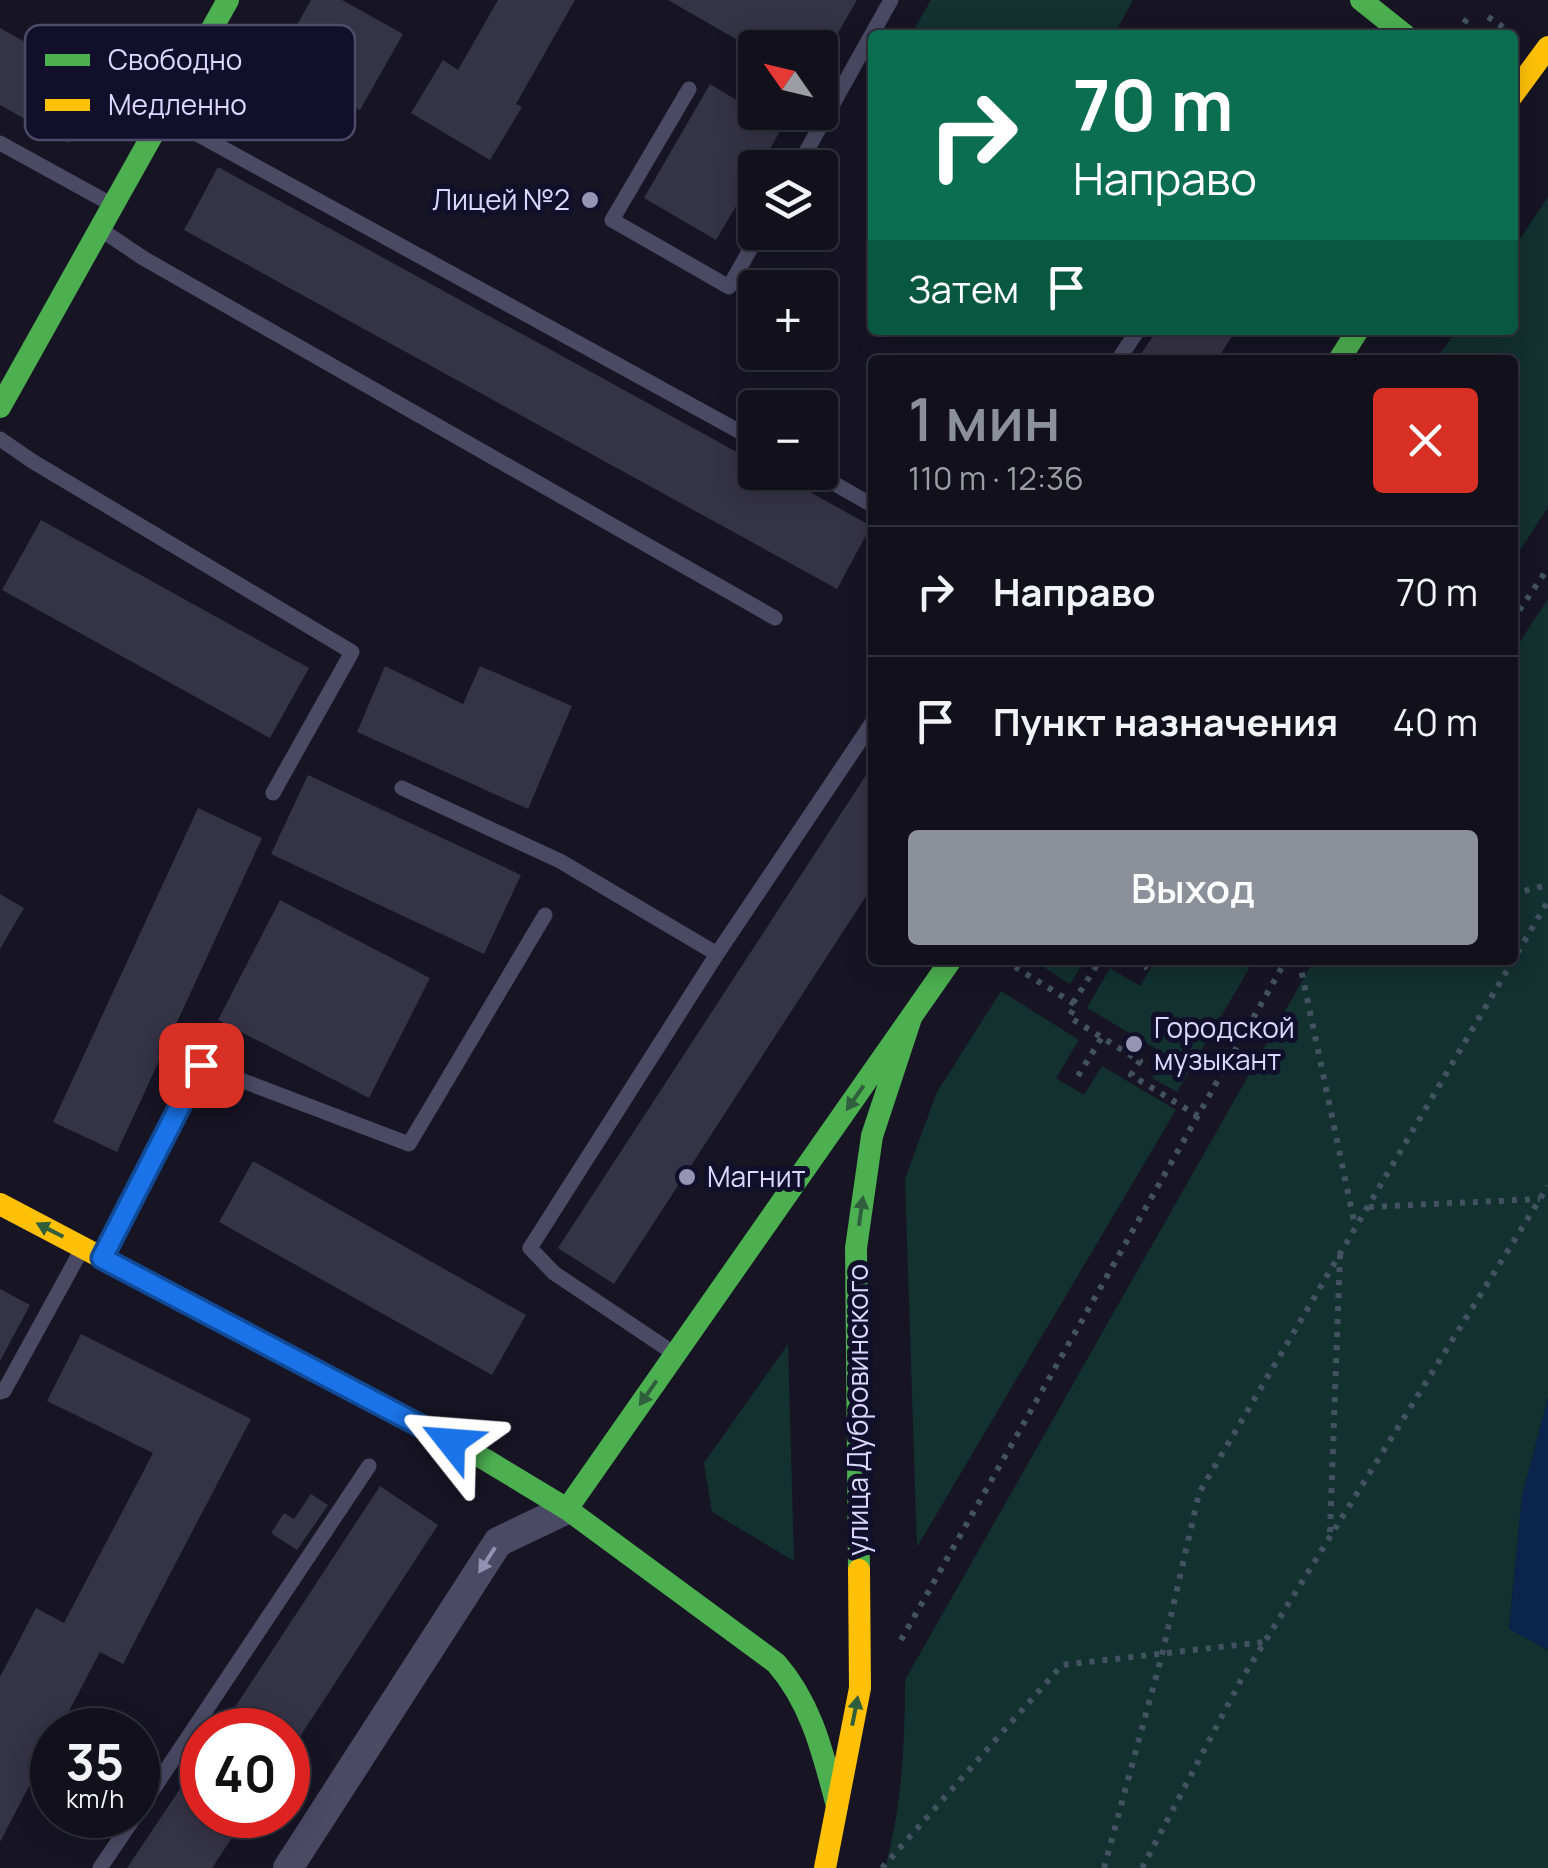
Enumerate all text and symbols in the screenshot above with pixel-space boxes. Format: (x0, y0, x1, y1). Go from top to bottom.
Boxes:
legend (25, 25, 355, 140)
north arrow (738, 30, 838, 130)
map controls (738, 30, 838, 490)
text: Свободно (108, 40, 242, 78)
text: 70 m (1073, 56, 1233, 152)
icon: right (908, 70, 1038, 200)
text: Медленно (108, 85, 247, 123)
text: Направо (1073, 147, 1257, 209)
button: layers (738, 150, 838, 250)
place label: Лицей №2 (432, 180, 570, 218)
marker: Лицей №2 (579, 189, 601, 211)
icon: arrive (1039, 260, 1094, 315)
text: Затем (908, 262, 1019, 314)
button: + (738, 270, 838, 370)
text: 1 мин (908, 377, 1061, 459)
button: close (1373, 388, 1478, 493)
button: − (738, 390, 838, 490)
text: 110 m · 12:36 (908, 456, 1084, 500)
icon: right (908, 564, 963, 619)
text: Направо (993, 565, 1155, 617)
text: 70 m (1396, 565, 1478, 617)
icon: arrive (908, 694, 963, 749)
text: Пункт назначения (993, 695, 1338, 747)
text: 40 m (1393, 695, 1478, 747)
button: Выход (908, 830, 1478, 945)
place label: Городской музыкант (1154, 1008, 1295, 1078)
pin (159, 1023, 244, 1108)
marker: Городской музыкант (1123, 1033, 1145, 1055)
icon: arrive (174, 1038, 229, 1093)
one-way arrow (846, 1085, 865, 1112)
place label: Магнит (707, 1157, 806, 1195)
marker: Магнит (676, 1166, 698, 1188)
one-way arrow (854, 1195, 870, 1227)
one-way arrow (35, 1222, 64, 1239)
street label: улица Дубровинского (838, 1264, 876, 1556)
one-way arrow (639, 1380, 658, 1406)
position arrow (399, 1390, 503, 1494)
one-way arrow (478, 1546, 496, 1573)
one-way arrow (848, 1695, 864, 1726)
speed limit sign: 40 (180, 1708, 310, 1838)
text: 35 (66, 1727, 124, 1795)
text: km/h (66, 1781, 124, 1816)

